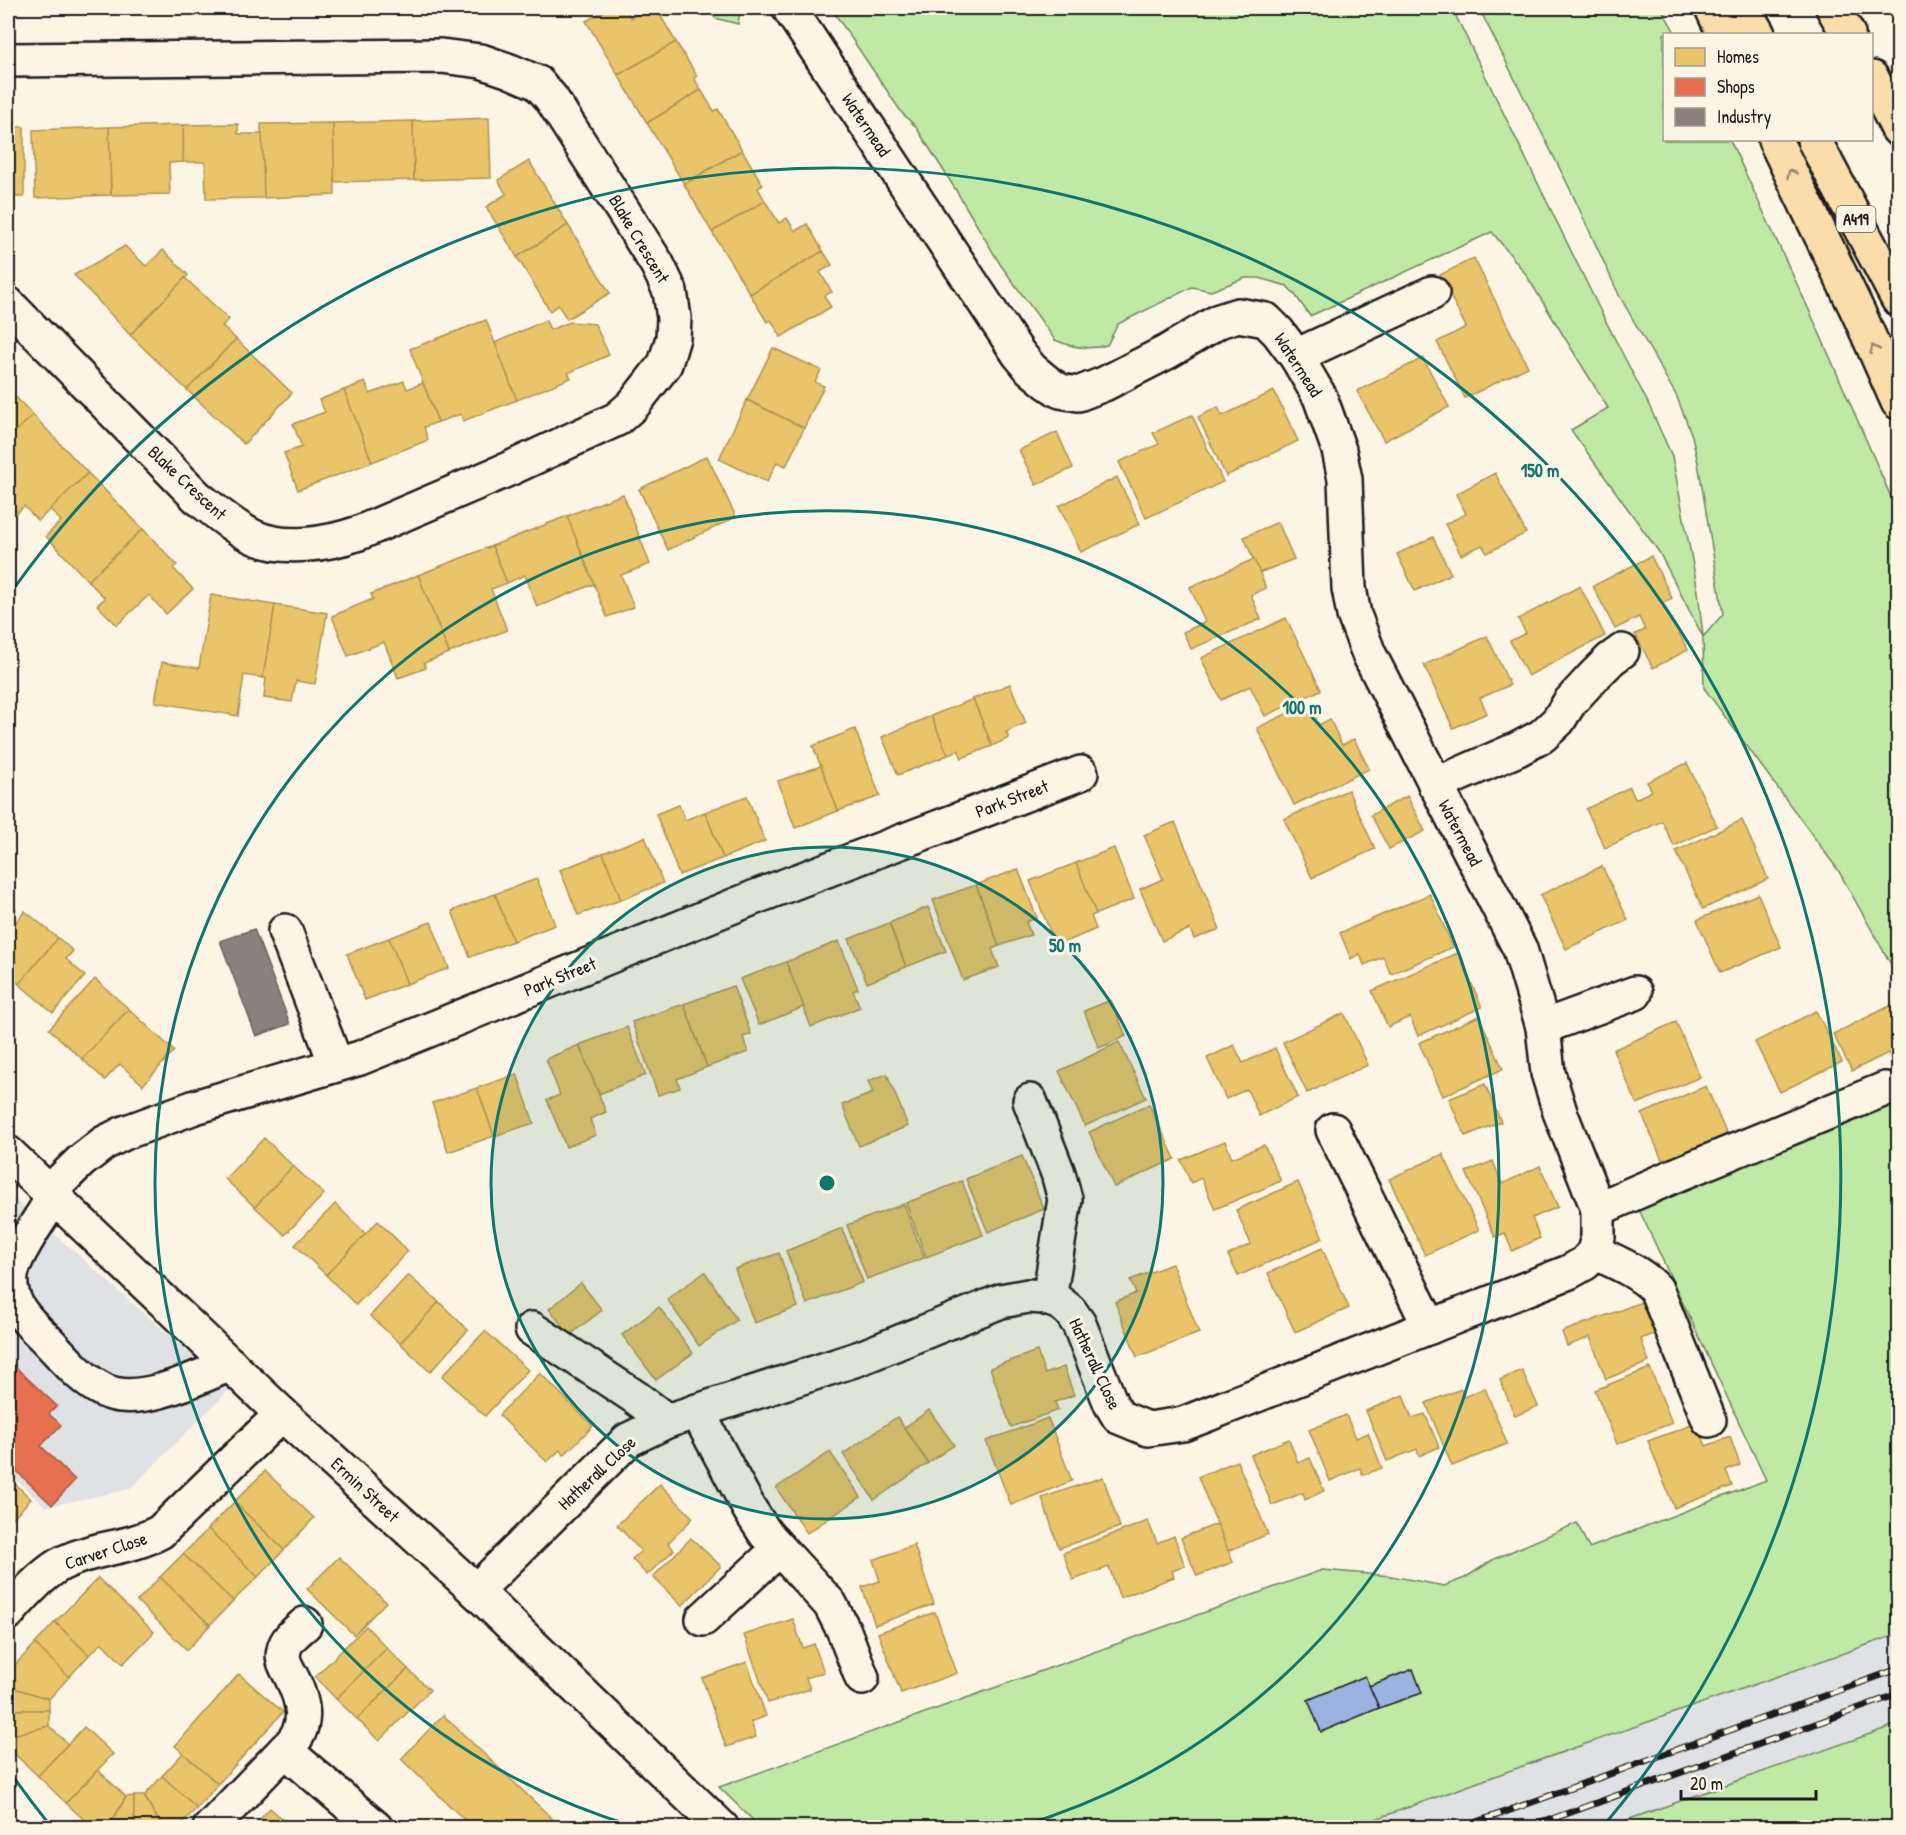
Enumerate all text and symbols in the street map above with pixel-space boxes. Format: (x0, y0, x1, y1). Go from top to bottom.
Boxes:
legend (1663, 33, 1873, 141)
text: Homes (1717, 44, 1759, 69)
text: Shops (1717, 74, 1755, 99)
street label: Watermead (836, 88, 897, 162)
text: Industry (1717, 104, 1772, 129)
one-way arrow (1786, 168, 1798, 179)
street label: Blake Crescent (603, 190, 676, 288)
road number: A419 (1836, 206, 1876, 232)
street label: Watermead (1268, 328, 1328, 402)
one-way arrow (1870, 344, 1882, 355)
street label: Blake Crescent (143, 440, 233, 526)
text: 150 m (1521, 458, 1559, 483)
text: 100 m (1282, 695, 1322, 720)
street label: Park Street (972, 773, 1053, 824)
street label: Watermead (1433, 795, 1488, 870)
text: 50 m (1049, 933, 1081, 958)
street label: Park Street (520, 950, 601, 1002)
centre of rings (817, 1173, 837, 1193)
street label: Hatherall Close (1063, 1314, 1128, 1414)
street label: Hatherall Close (552, 1430, 641, 1515)
street label: Ermin Street (326, 1451, 406, 1528)
street label: Carver Close (61, 1525, 150, 1576)
scale bar (1681, 1763, 1816, 1801)
text: 20 m (1690, 1771, 1723, 1796)

